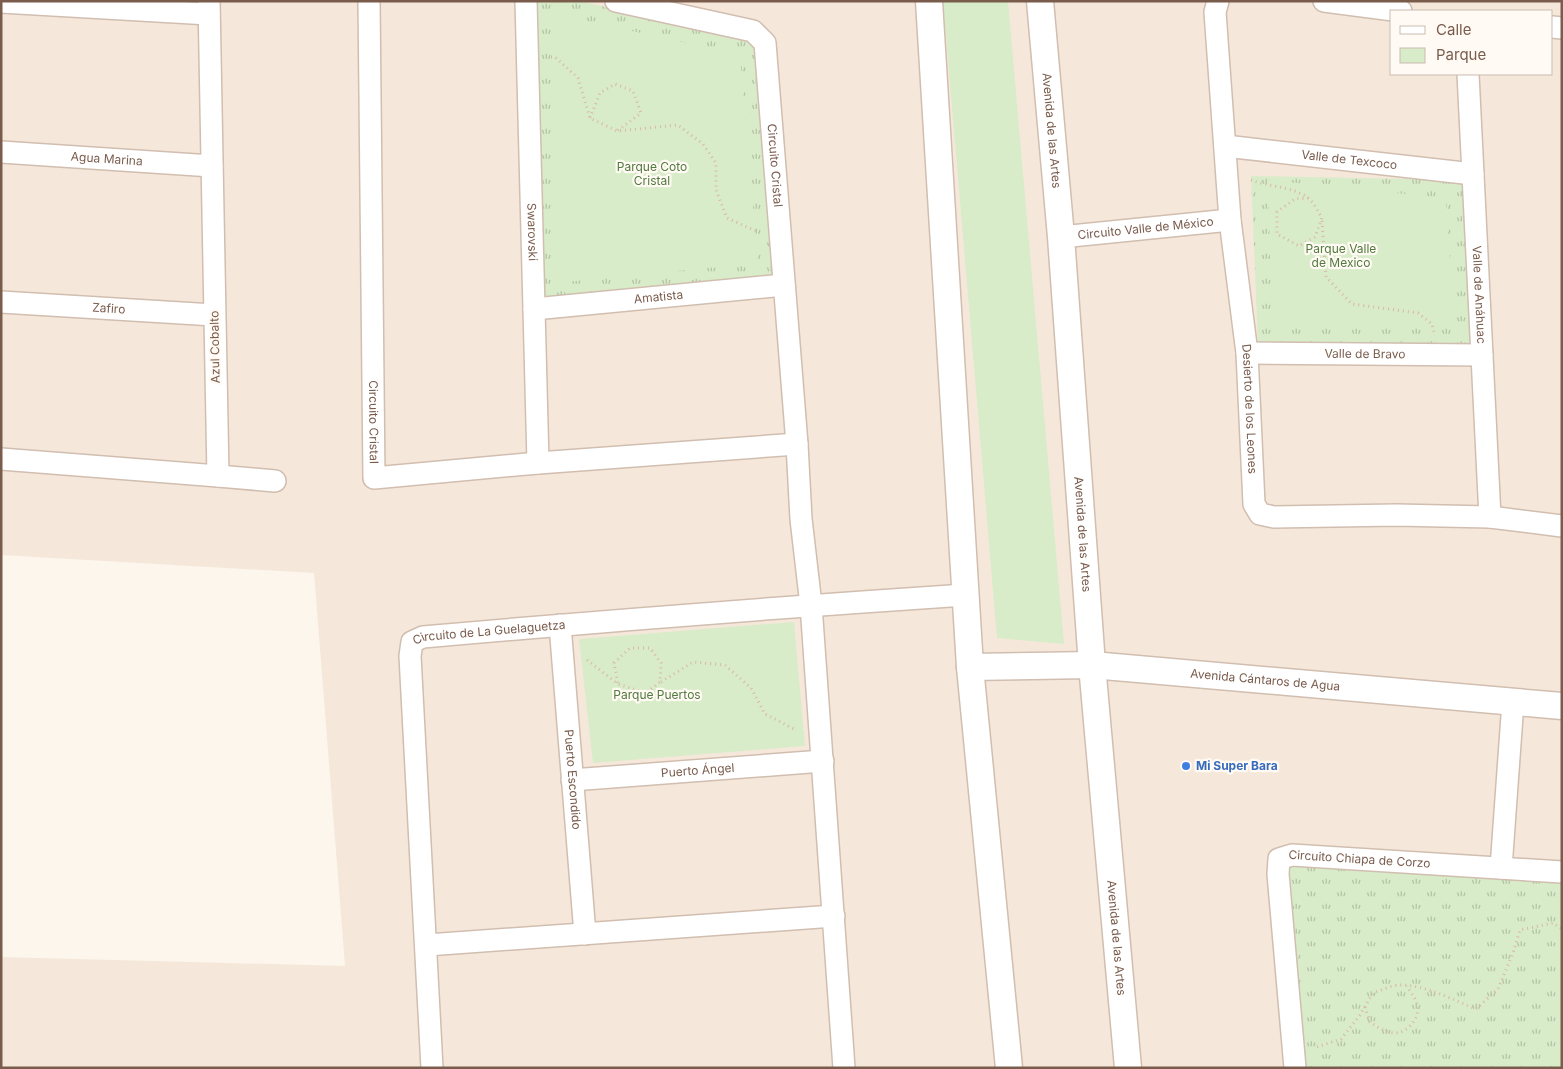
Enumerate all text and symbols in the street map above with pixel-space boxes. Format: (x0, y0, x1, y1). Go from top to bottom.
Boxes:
legend (1390, 10, 1553, 75)
text: Calle (1436, 20, 1471, 39)
text: Parque (1436, 45, 1486, 64)
street label: Avenida de las Artes (1039, 72, 1065, 189)
street label: Circuito Cristal (764, 123, 786, 208)
street label: Valle de Texcoco (1301, 147, 1398, 172)
street label: Agua Marina (70, 149, 143, 168)
park label: Parque Coto Cristal (617, 159, 687, 188)
street label: Swarovski (524, 203, 541, 261)
street label: Circuito Valle de México (1077, 214, 1214, 242)
park label: Parque Valle de Mexico (1306, 241, 1376, 270)
street label: Valle de Anáhuac (1470, 245, 1489, 344)
street label: Amatista (633, 287, 684, 306)
street label: Zafiro (92, 300, 126, 317)
street label: Azul Cobalto (206, 311, 223, 383)
street label: Desierto de los Leones (1239, 343, 1261, 474)
street label: Valle de Bravo (1324, 346, 1406, 361)
street label: Circuito Cristal (366, 380, 382, 464)
street label: Avenida de las Artes (1071, 476, 1095, 593)
street label: Circuito de La Guelaguetza (410, 617, 566, 648)
street label: Avenida Cántaros de Agua (1190, 666, 1341, 694)
park label: Parque Puertos (613, 687, 701, 702)
street label: Puerto Escondido (561, 729, 585, 830)
place label: Mi Super Bara (1196, 758, 1278, 773)
street label: Puerto Ángel (660, 760, 735, 780)
marker: Mi Super Bara (1180, 760, 1192, 772)
street label: Circuito Chiapa de Corzo (1288, 847, 1431, 871)
street label: Avenida de las Artes (1104, 880, 1129, 996)

